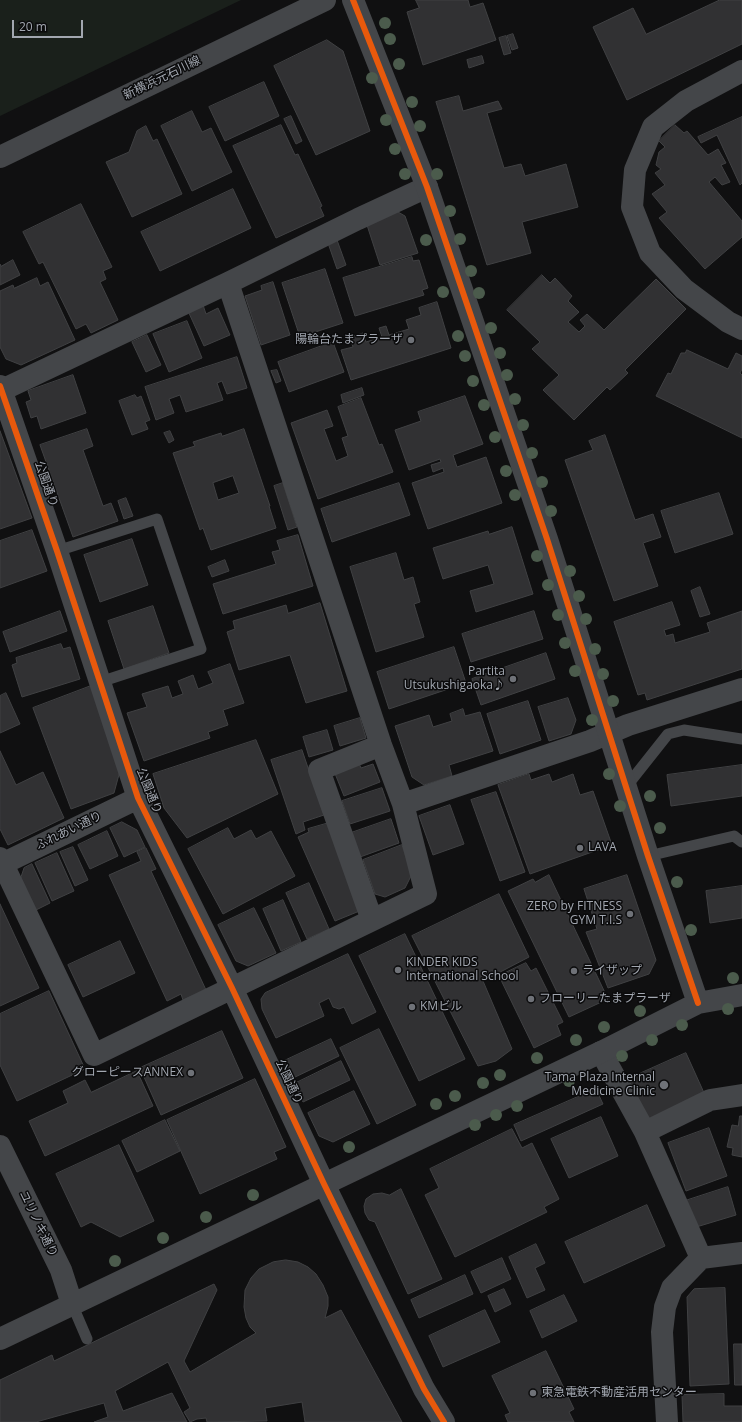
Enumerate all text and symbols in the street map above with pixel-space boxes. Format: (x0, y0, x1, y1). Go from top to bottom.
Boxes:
scale bar (14, 12, 85, 38)
text: 20 m (19, 18, 47, 35)
street label: 新横浜元石川線 (121, 53, 203, 103)
place label: 陽輪台たまプラーザ (295, 333, 403, 347)
marker: 陽輪台たまプラーザ (406, 335, 416, 345)
street label: 公園通り (31, 459, 61, 509)
place label: Partita Utsukushigaoka♪ (404, 665, 505, 693)
marker: Partita Utsukushigaoka♪ (508, 674, 518, 684)
street label: 公園通り (133, 766, 165, 816)
street label: ふれあい通り (33, 809, 105, 853)
place label: LAVA (588, 841, 617, 855)
marker: LAVA (575, 843, 585, 853)
place label: ZERO by FITNESS GYM T.I.S (527, 900, 622, 928)
marker: ZERO by FITNESS GYM T.I.S (625, 909, 635, 919)
place label: KINDER KIDS International School (406, 956, 519, 984)
place label: ライザップ (582, 964, 642, 978)
marker: KINDER KIDS International School (393, 965, 403, 975)
marker: ライザップ (569, 966, 579, 976)
place label: フローリーたまプラーザ (539, 992, 671, 1006)
marker: フローリーたまプラーザ (526, 994, 536, 1004)
place label: KMビル (420, 1000, 462, 1014)
marker: KMビル (407, 1002, 417, 1012)
street label: 公園通り (272, 1057, 306, 1107)
place label: グローピースANNEX (72, 1066, 183, 1080)
marker: グローピースANNEX (186, 1068, 196, 1078)
place label: Tama Plaza Internal Medicine Clinic (545, 1071, 655, 1099)
marker: Tama Plaza Internal Medicine Clinic (658, 1079, 670, 1091)
street label: ユリノキ通り (16, 1188, 60, 1260)
place label: 東急電鉄不動産活用センター (541, 1386, 697, 1400)
marker: 東急電鉄不動産活用センター (528, 1388, 538, 1398)

